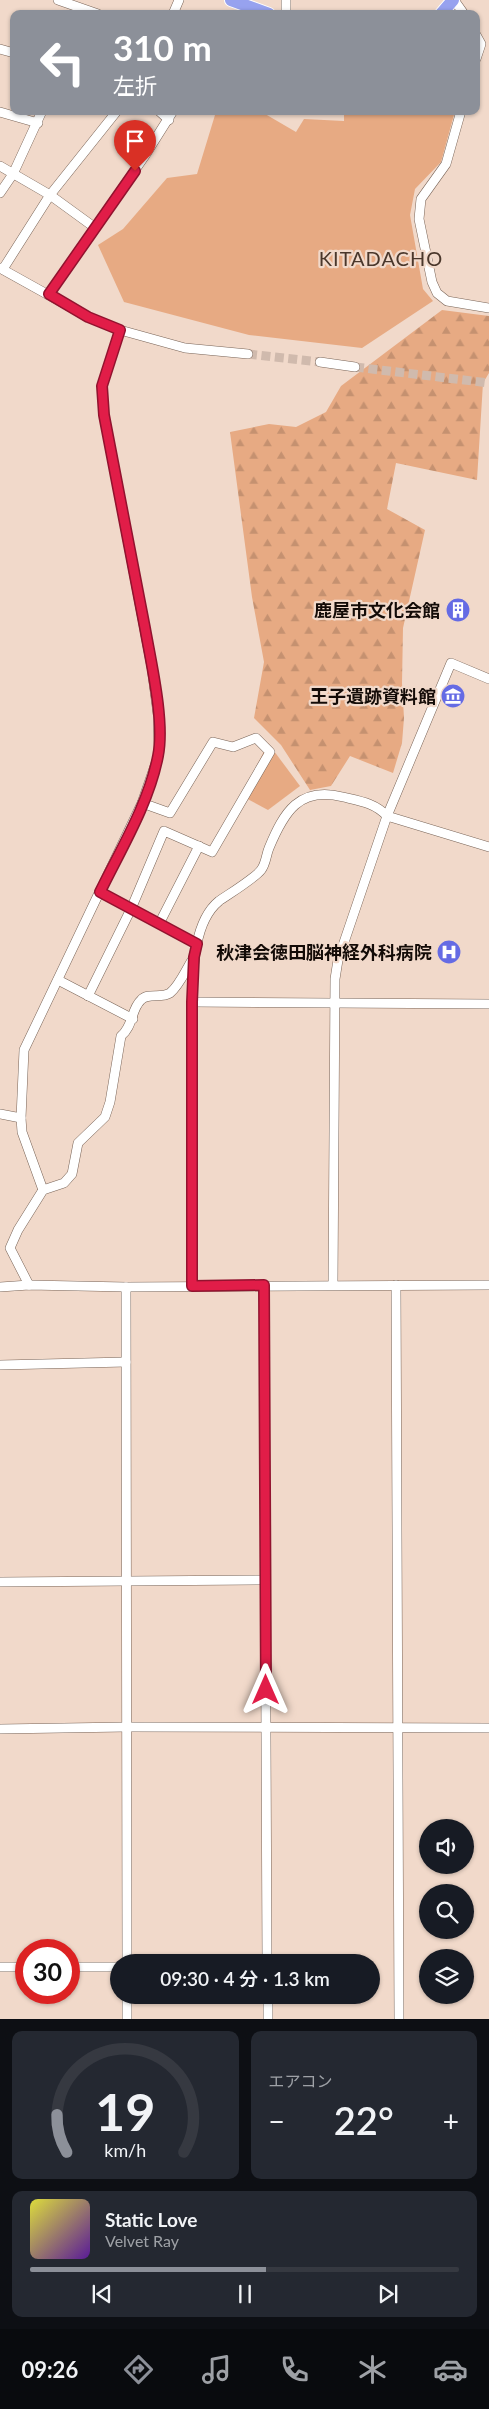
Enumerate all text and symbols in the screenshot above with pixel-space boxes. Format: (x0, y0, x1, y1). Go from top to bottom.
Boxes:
text: 310 m (113, 26, 212, 68)
icon: left (30, 30, 95, 95)
text: 左折 (113, 72, 157, 99)
pin (114, 120, 156, 171)
icon: arrive (121, 127, 149, 155)
district label: KITADACHO (319, 246, 443, 270)
building icon: 鹿屋市文化会館 (445, 597, 471, 623)
place label: 鹿屋市文化会館 (314, 599, 440, 621)
museum icon: 王子遺跡資料館 (440, 683, 466, 709)
place label: 王子遺跡資料館 (310, 685, 436, 707)
hospital icon: 秋津会徳田脳神経外科病院 (436, 939, 462, 965)
place label: 秋津会徳田脳神経外科病院 (216, 941, 432, 963)
position arrow (239, 1663, 291, 1715)
map controls (419, 1819, 474, 2004)
button: sound (419, 1819, 474, 1874)
button: search (419, 1884, 474, 1939)
speed limit sign: 30 (15, 1939, 80, 2004)
button: layers (419, 1949, 474, 2004)
text: 09:30 · 4 分 · 1.3 km (160, 1967, 330, 1990)
text: エアコン (269, 2071, 333, 2090)
text: 19 (95, 2080, 155, 2142)
text: 22° (334, 2097, 394, 2143)
text: − (269, 2104, 285, 2138)
text: + (443, 2104, 459, 2138)
text: km/h (104, 2139, 146, 2161)
text: Static Love (105, 2208, 197, 2231)
text: Velvet Ray (105, 2231, 179, 2250)
icon: previous (88, 2280, 116, 2308)
icon: pause (231, 2280, 259, 2308)
icon: next (374, 2280, 402, 2308)
icon: directions (121, 2352, 156, 2387)
icon: music (199, 2352, 234, 2387)
icon: phone (277, 2352, 312, 2387)
icon: climate (355, 2352, 390, 2387)
icon: car (433, 2352, 468, 2387)
text: 09:26 (21, 2356, 78, 2383)

